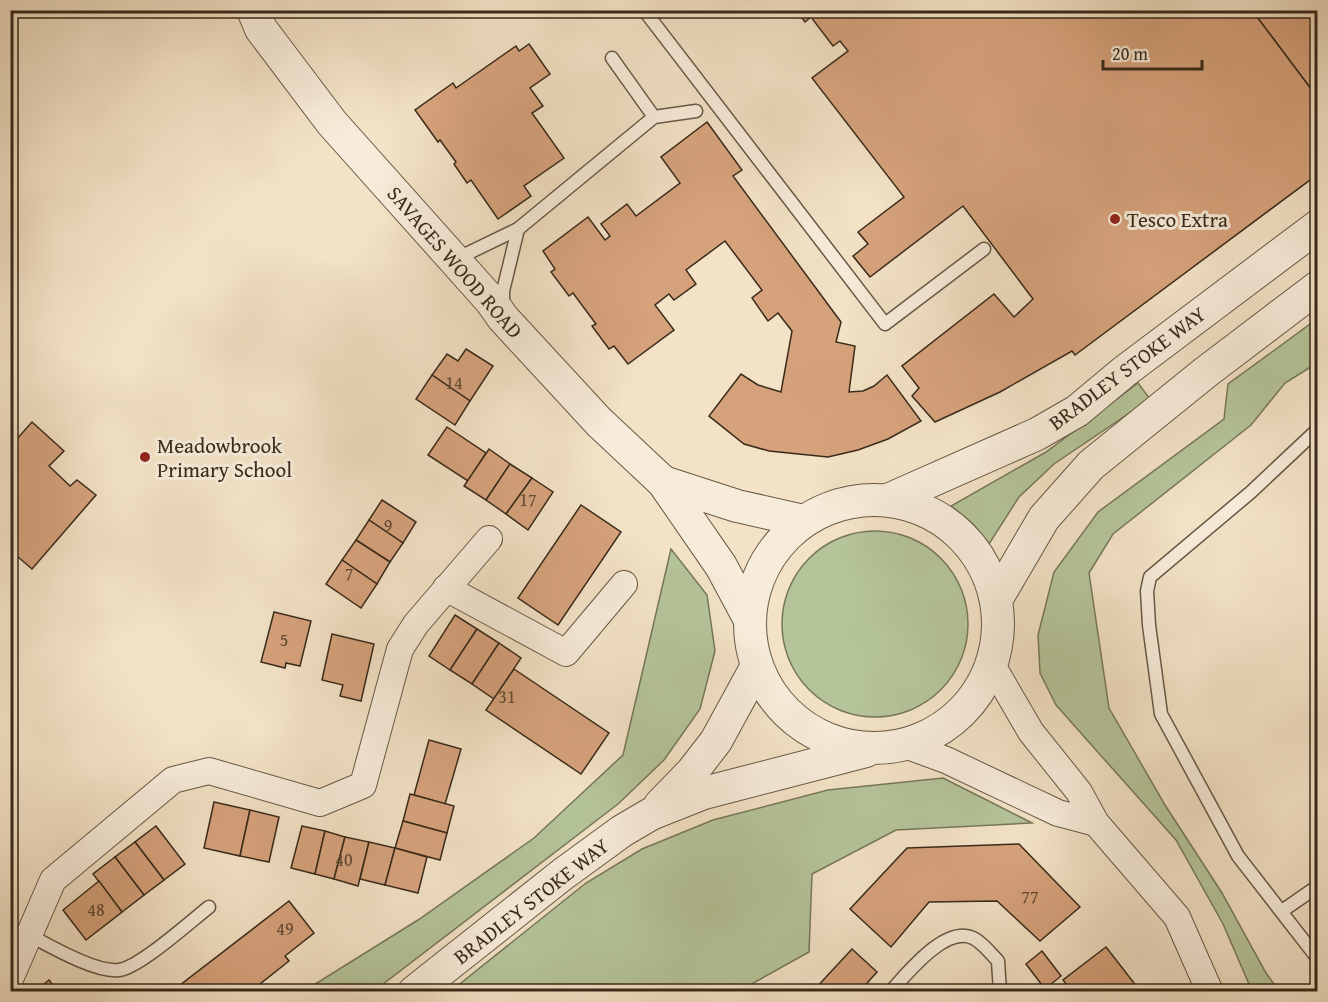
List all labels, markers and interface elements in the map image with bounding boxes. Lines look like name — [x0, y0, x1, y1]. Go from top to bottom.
scale bar — [1103, 33, 1202, 71]
text: 20 m — [1112, 40, 1148, 67]
street label: SAVAGES WOOD ROAD — [380, 179, 530, 345]
place label: Tesco Extra — [1127, 204, 1228, 235]
marker: Tesco Extra — [1108, 212, 1122, 226]
street label: BRADLEY STOKE WAY — [1042, 298, 1212, 437]
house number: 14 — [445, 369, 463, 396]
place label: Meadowbrook Primary School — [157, 430, 292, 485]
marker: Meadowbrook Primary School — [138, 450, 152, 464]
house number: 17 — [519, 486, 537, 513]
house number: 9 — [384, 512, 392, 539]
house number: 7 — [345, 560, 353, 587]
house number: 5 — [280, 626, 288, 653]
house number: 31 — [498, 683, 516, 710]
street label: BRADLEY STOKE WAY — [447, 830, 616, 972]
house number: 40 — [335, 846, 353, 873]
house number: 77 — [1021, 883, 1039, 910]
house number: 48 — [87, 896, 105, 923]
house number: 49 — [276, 915, 294, 942]

